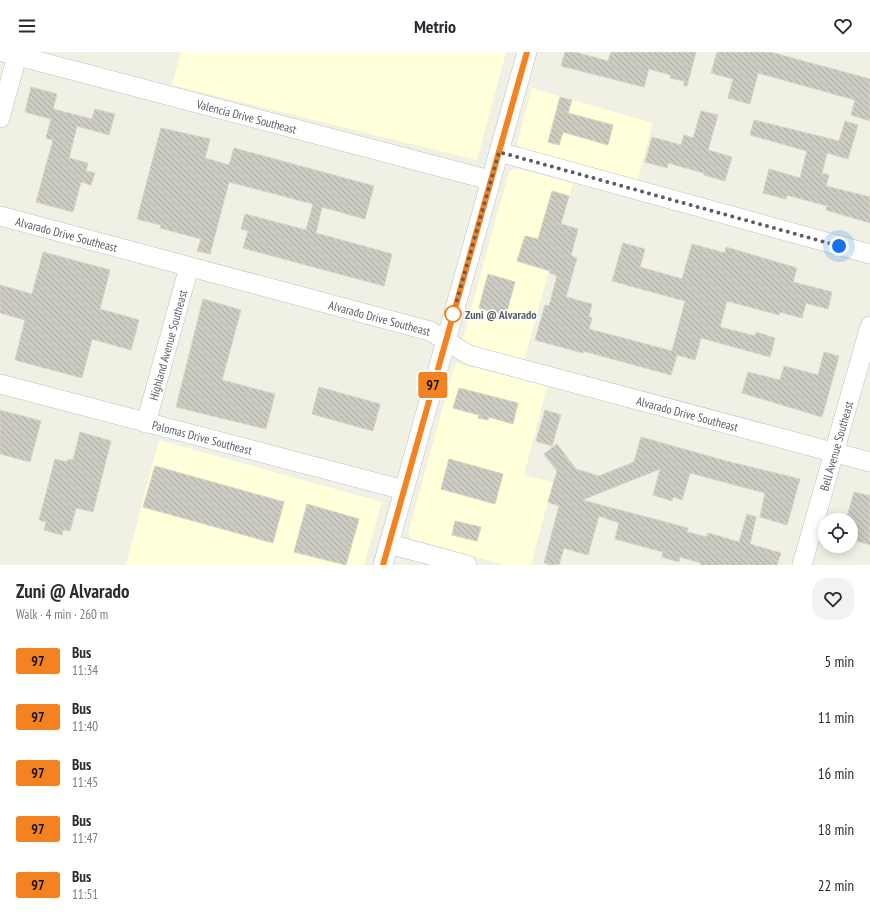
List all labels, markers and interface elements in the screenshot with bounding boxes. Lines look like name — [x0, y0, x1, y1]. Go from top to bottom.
icon: menu — [16, 15, 38, 37]
text: Metrio — [414, 15, 456, 38]
icon: heart — [832, 15, 854, 37]
street label: Valencia Drive Southeast — [194, 95, 299, 137]
street label: Alvarado Drive Southeast — [14, 213, 120, 255]
your location — [829, 236, 849, 256]
street label: Highland Avenue Southeast — [145, 287, 190, 402]
street label: Alvarado Drive Southeast — [327, 297, 433, 338]
marker: Zuni @ Alvarado — [444, 305, 462, 323]
place label: Zuni @ Alvarado — [465, 307, 537, 322]
line badge: 97 — [415, 372, 451, 398]
text: 97 — [426, 376, 440, 394]
street label: Alvarado Drive Southeast — [635, 393, 741, 434]
street label: Bell Avenue Southeast — [816, 398, 856, 492]
street label: Palomas Drive Southeast — [151, 417, 254, 458]
map controls — [818, 513, 858, 553]
button: locate — [818, 513, 858, 553]
button: heart — [812, 578, 854, 620]
text: Zuni @ Alvarado — [16, 579, 129, 603]
text: Walk · 4 min · 260 m — [16, 606, 108, 623]
text: Bus — [72, 643, 91, 662]
text: 97 — [31, 652, 45, 670]
text: 5 min — [824, 652, 854, 671]
text: 11:34 — [72, 662, 98, 679]
text: Bus — [72, 699, 91, 718]
text: 97 — [31, 708, 45, 726]
text: 11 min — [818, 708, 854, 727]
text: 11:40 — [72, 718, 98, 735]
text: Bus — [72, 755, 91, 774]
text: 97 — [31, 764, 45, 782]
text: 16 min — [818, 764, 854, 783]
text: 11:45 — [72, 774, 98, 791]
text: Bus — [72, 811, 91, 830]
text: 97 — [31, 820, 45, 838]
text: 18 min — [818, 820, 854, 839]
text: 11:47 — [72, 830, 98, 847]
text: Bus — [72, 867, 91, 886]
text: 97 — [31, 876, 45, 894]
text: 22 min — [818, 876, 854, 895]
text: 11:51 — [72, 886, 98, 903]

